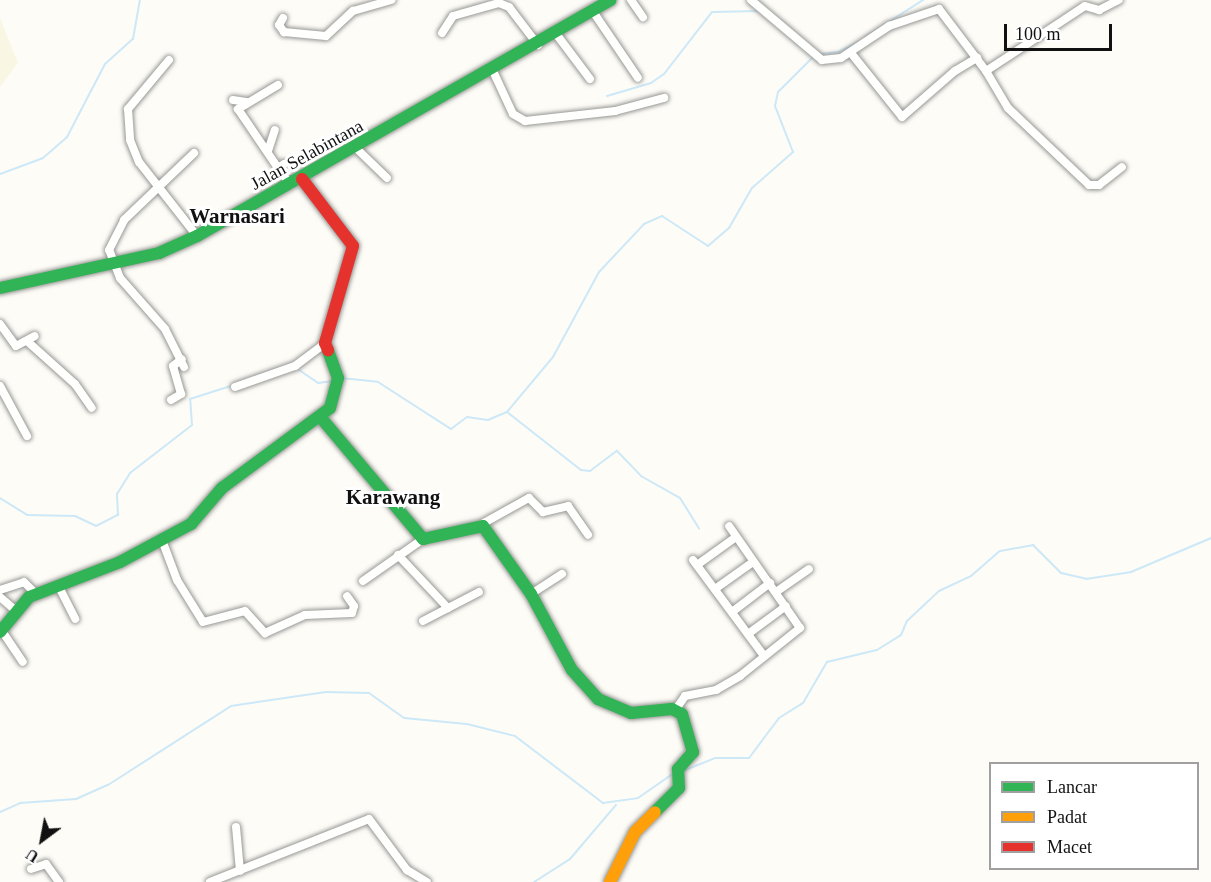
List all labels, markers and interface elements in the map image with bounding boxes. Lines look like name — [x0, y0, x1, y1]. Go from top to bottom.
scale bar — [1007, 12, 1115, 50]
text: 100 m — [1015, 24, 1061, 44]
street label: Jalan Selabintana — [247, 115, 367, 195]
district label: Warnasari — [189, 203, 285, 229]
district label: Karawang — [346, 484, 440, 510]
legend — [989, 762, 1199, 870]
text: Lancar — [1047, 777, 1097, 797]
text: Padat — [1047, 807, 1087, 827]
north arrow — [12, 810, 72, 870]
text: Macet — [1047, 837, 1092, 857]
text: U — [23, 845, 42, 866]

